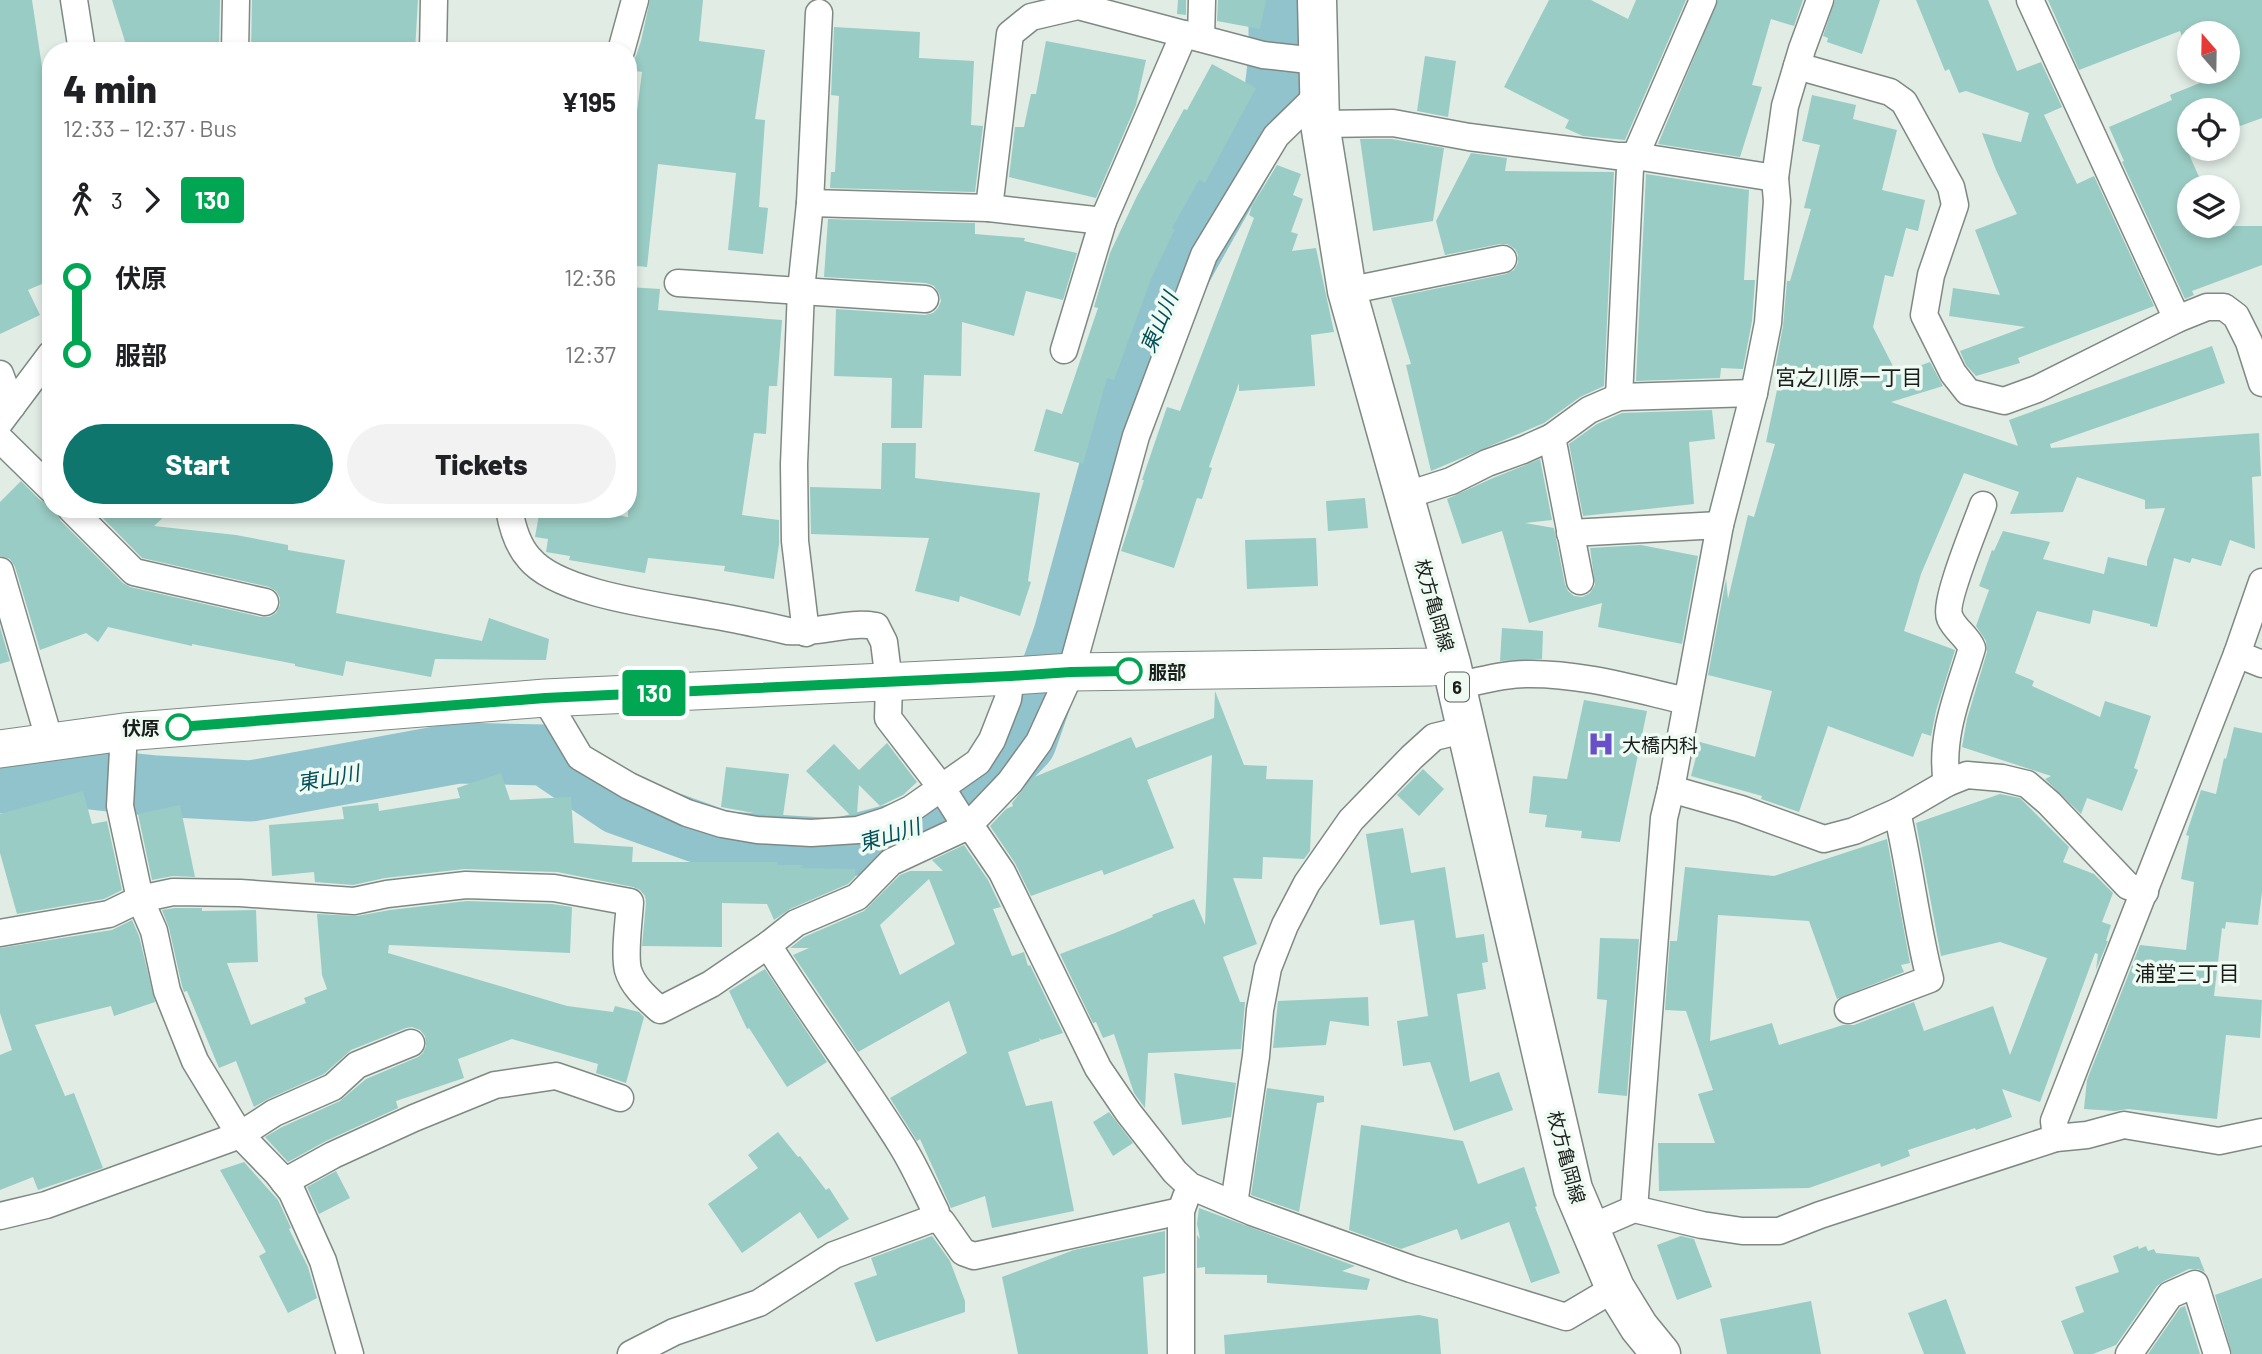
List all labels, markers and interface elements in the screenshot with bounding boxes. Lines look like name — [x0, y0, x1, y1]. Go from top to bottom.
north arrow — [2177, 21, 2240, 84]
map controls — [2177, 21, 2240, 238]
text: 4 min — [63, 65, 157, 111]
text: ¥195 — [561, 86, 616, 117]
button: locate — [2177, 98, 2240, 161]
text: 12:33 – 12:37 · Bus — [63, 114, 237, 142]
button: layers — [2177, 175, 2240, 238]
icon: walk — [63, 181, 101, 219]
icon: forward — [133, 181, 171, 219]
text: 130 — [195, 185, 230, 214]
text: 3 — [111, 186, 123, 214]
text: 伏原 — [115, 262, 167, 293]
text: 12:36 — [564, 263, 616, 291]
water label: 東山川 — [1134, 286, 1183, 356]
text: 服部 — [115, 339, 167, 370]
text: 12:37 — [565, 340, 616, 368]
district label: 宮之川原一丁目 — [1776, 364, 1923, 389]
button: Start — [63, 424, 333, 504]
button: Tickets — [347, 424, 616, 504]
street label: 枚方亀岡線 — [1411, 556, 1459, 654]
marker: 服部 — [1116, 658, 1142, 684]
place label: 服部 — [1148, 660, 1186, 683]
line badge: 130 — [614, 670, 694, 716]
road number: 6 — [1445, 672, 1469, 702]
text: 130 — [636, 678, 672, 707]
marker: 伏原 — [166, 714, 192, 740]
place label: 伏原 — [122, 716, 160, 739]
hospital icon: 大橋内科 — [1586, 729, 1616, 759]
place label: 大橋内科 — [1622, 733, 1698, 756]
water label: 東山川 — [295, 759, 363, 795]
water label: 東山川 — [855, 812, 925, 855]
district label: 浦堂三丁目 — [2135, 960, 2240, 985]
street label: 枚方亀岡線 — [1544, 1108, 1590, 1206]

